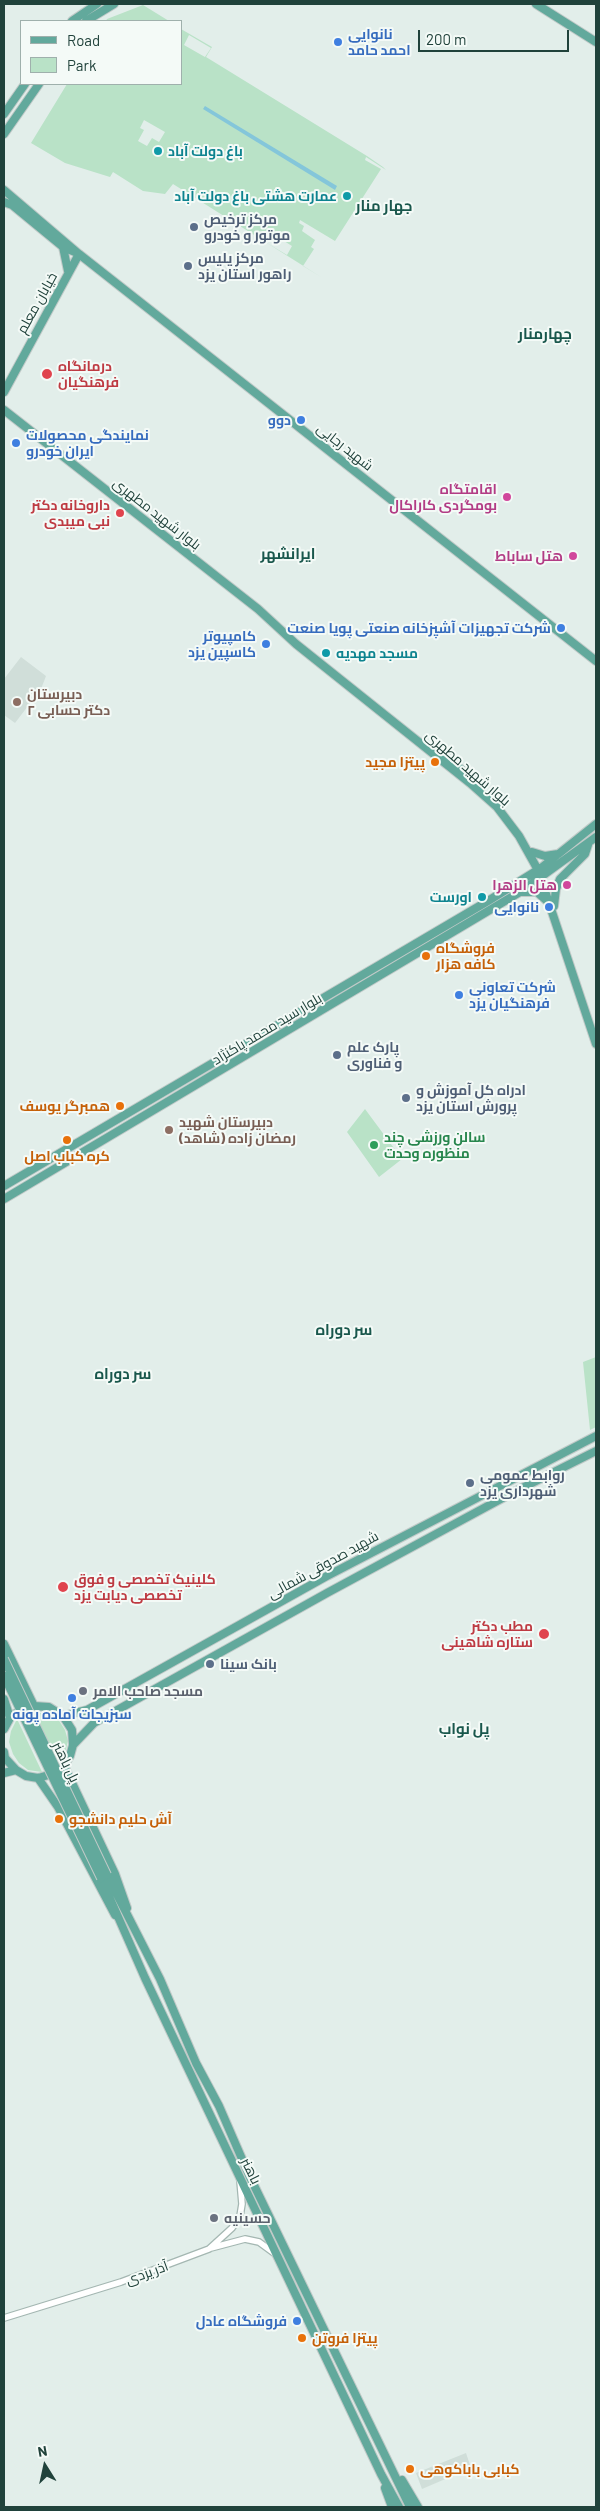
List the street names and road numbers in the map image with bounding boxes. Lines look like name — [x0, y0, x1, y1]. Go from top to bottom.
street label: خیابان معلم — [13, 269, 61, 337]
street label: شهید رجایی — [313, 420, 377, 474]
street label: بلوار شهید مطهری — [110, 474, 204, 554]
street label: بلوار شهید مطهری — [422, 727, 514, 809]
street label: بلوار سید محمد پاکنژاد — [209, 990, 325, 1068]
street label: شهید صدوقی شمالی — [265, 1528, 381, 1602]
street label: پل باهنر — [49, 1739, 83, 1785]
street label: باهنر — [237, 2155, 265, 2187]
street label: آذر یزدی — [123, 2258, 171, 2288]

